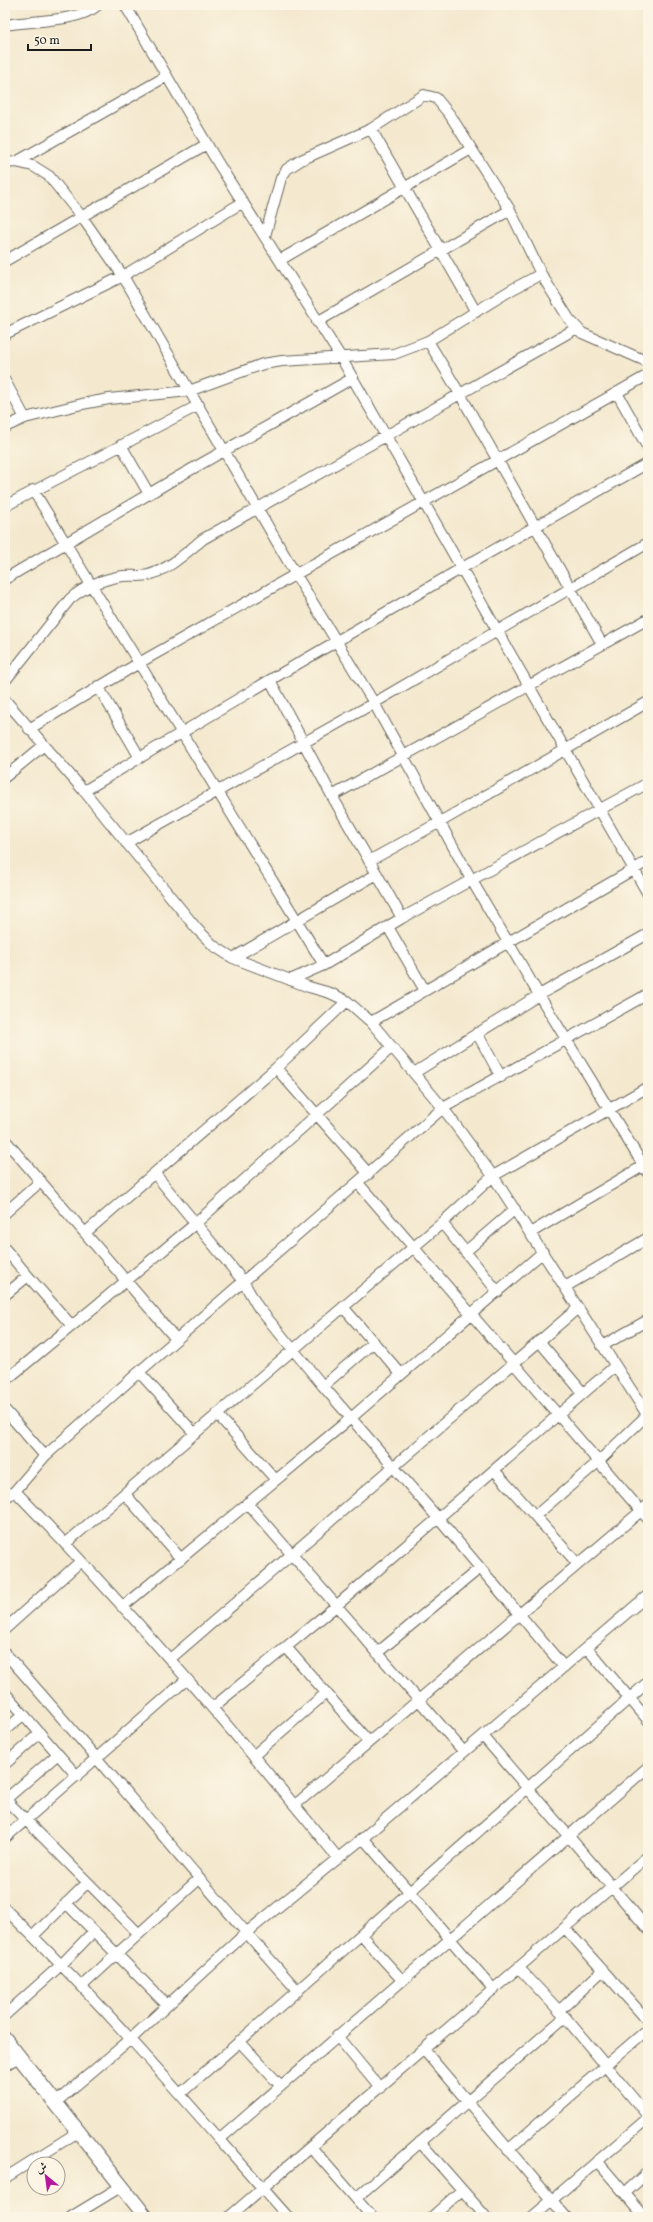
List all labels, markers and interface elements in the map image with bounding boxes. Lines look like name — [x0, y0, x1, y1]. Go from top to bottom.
scale bar — [28, 26, 91, 52]
text: 50 m — [34, 33, 60, 49]
north arrow — [26, 2156, 66, 2196]
text: ش — [33, 2159, 50, 2178]

